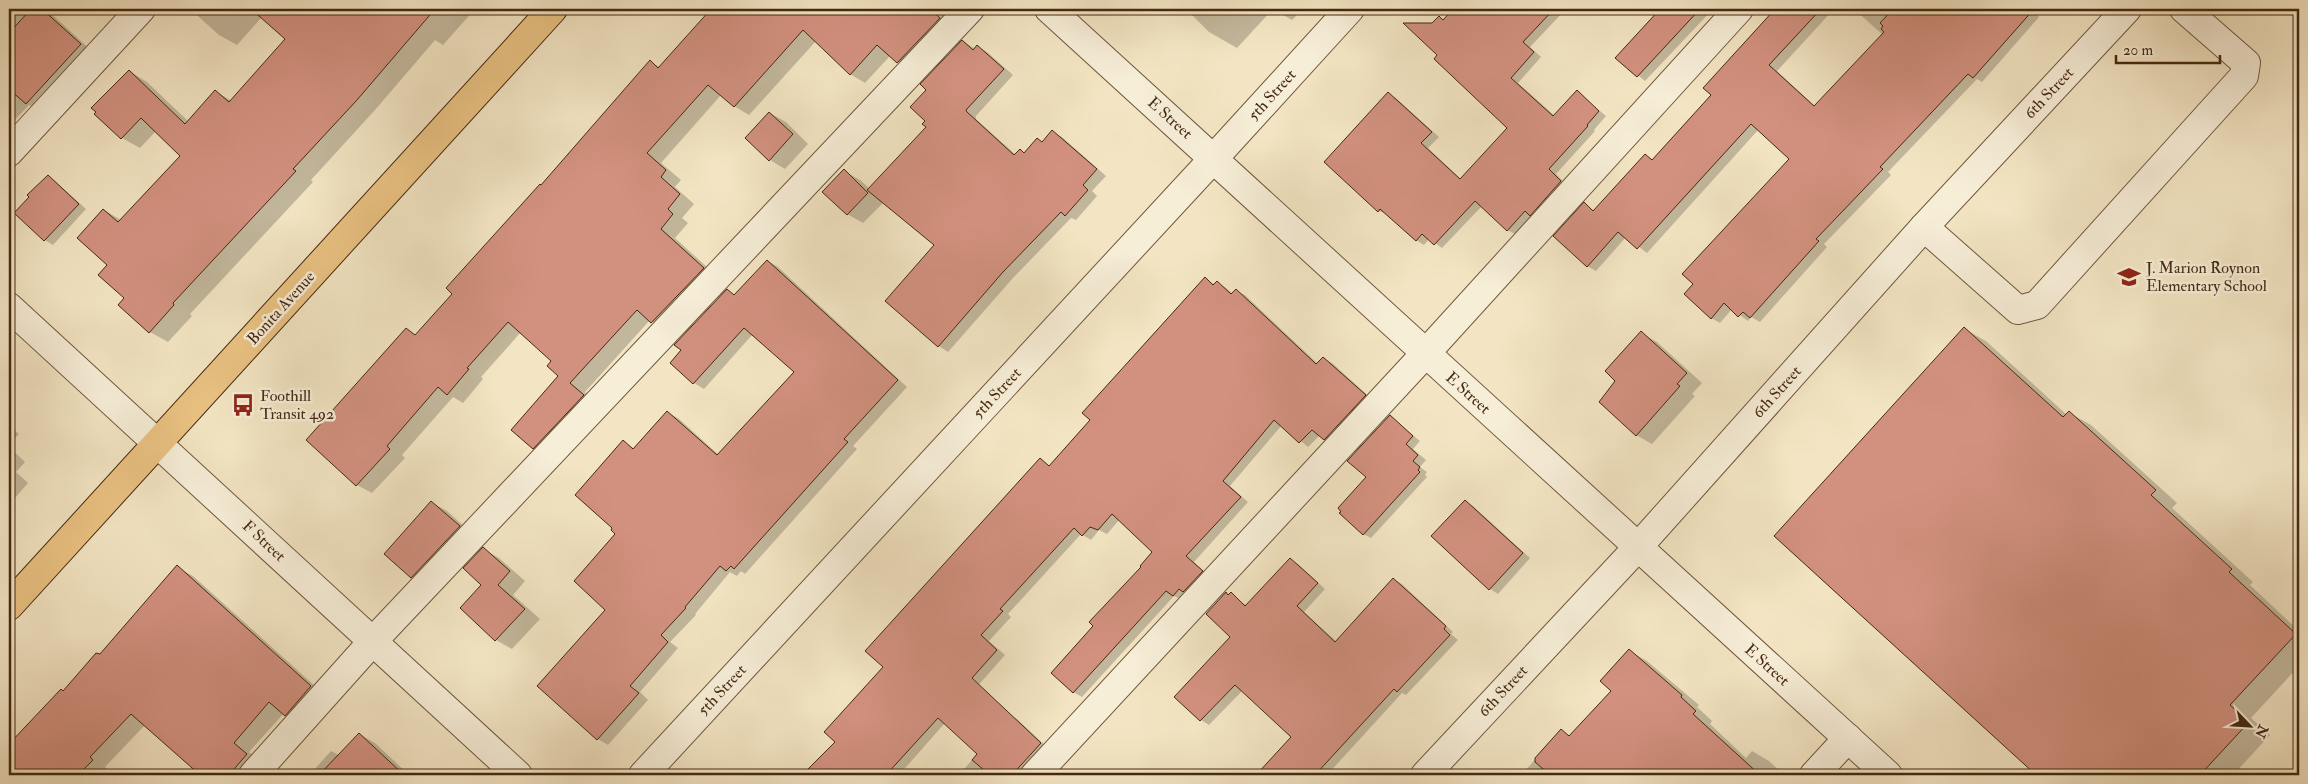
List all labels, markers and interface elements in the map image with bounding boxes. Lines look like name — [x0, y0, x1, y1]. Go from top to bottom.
scale bar — [2116, 32, 2219, 64]
text: 20 m — [2123, 41, 2153, 60]
street label: 6th Street — [2020, 63, 2078, 123]
street label: 5th Street — [1244, 65, 1300, 125]
street label: E Street — [1143, 93, 1197, 143]
place label: J. Marion Roynon Elementary School — [2145, 258, 2267, 296]
school or university icon: J. Marion Roynon Elementary School — [2116, 264, 2142, 290]
street label: Bonita Avenue — [243, 267, 319, 349]
street label: 6th Street — [1748, 362, 1806, 422]
street label: 5th Street — [968, 363, 1026, 423]
street label: E Street — [1441, 368, 1495, 418]
place label: Foothill Transit 492 — [260, 386, 334, 424]
bus stop icon: Foothill Transit 492 — [230, 392, 256, 418]
street label: F Street — [238, 516, 290, 566]
street label: E Street — [1740, 640, 1794, 690]
street label: 5th Street — [693, 660, 751, 720]
street label: 6th Street — [1474, 661, 1532, 721]
north arrow — [2226, 702, 2276, 752]
text: N — [2251, 721, 2272, 741]

